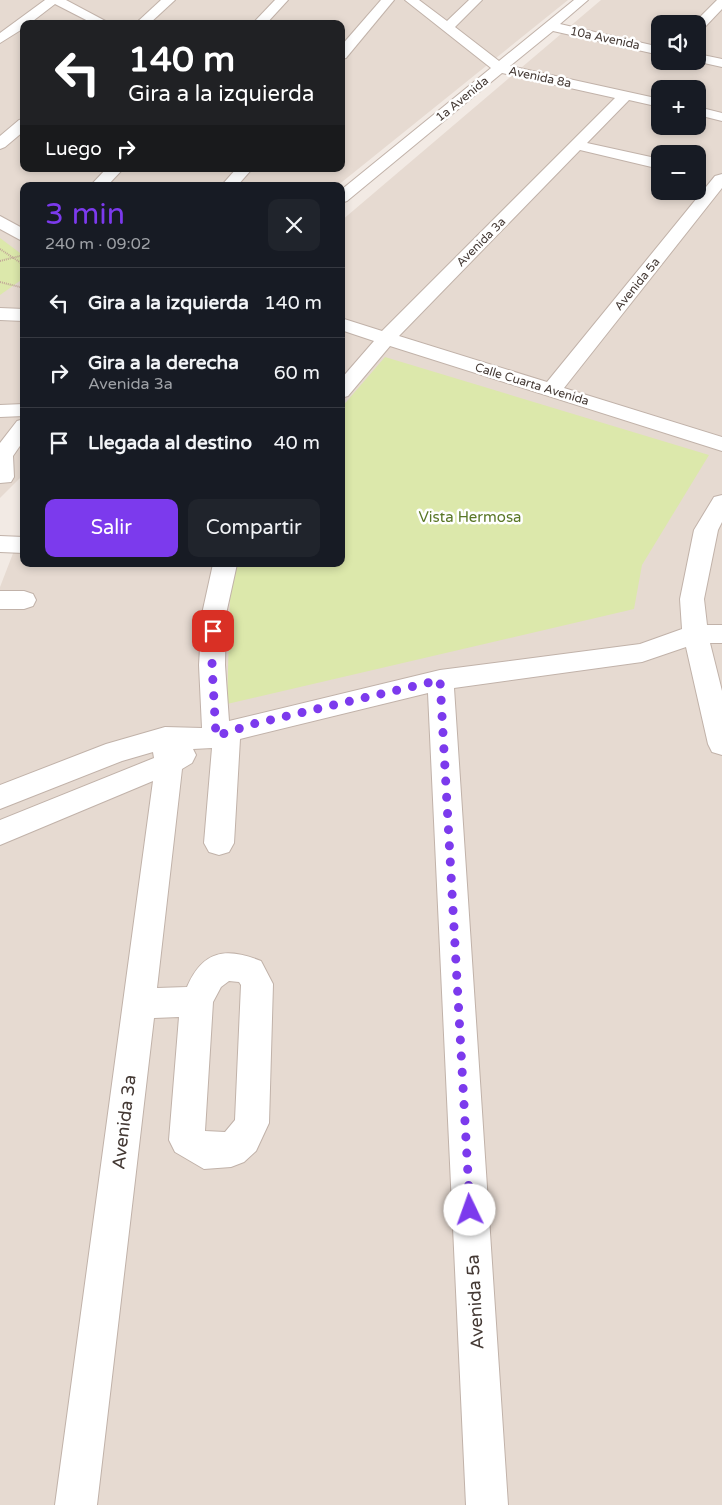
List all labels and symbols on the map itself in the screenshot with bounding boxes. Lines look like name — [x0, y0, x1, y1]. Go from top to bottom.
street label: 10a Avenida — [569, 24, 641, 52]
street label: Avenida 8a — [507, 64, 573, 90]
street label: 1a Avenida — [433, 74, 491, 124]
street label: Avenida 3a — [454, 215, 508, 269]
street label: Avenida 5a — [612, 255, 662, 313]
street label: Calle Cuarta Avenida — [473, 360, 591, 408]
park label: Vista Hermosa — [418, 508, 522, 526]
pin — [192, 610, 234, 652]
street label: Avenida 3a — [107, 1073, 141, 1171]
position arrow — [443, 1183, 495, 1235]
street label: Avenida 5a — [462, 1254, 488, 1350]

